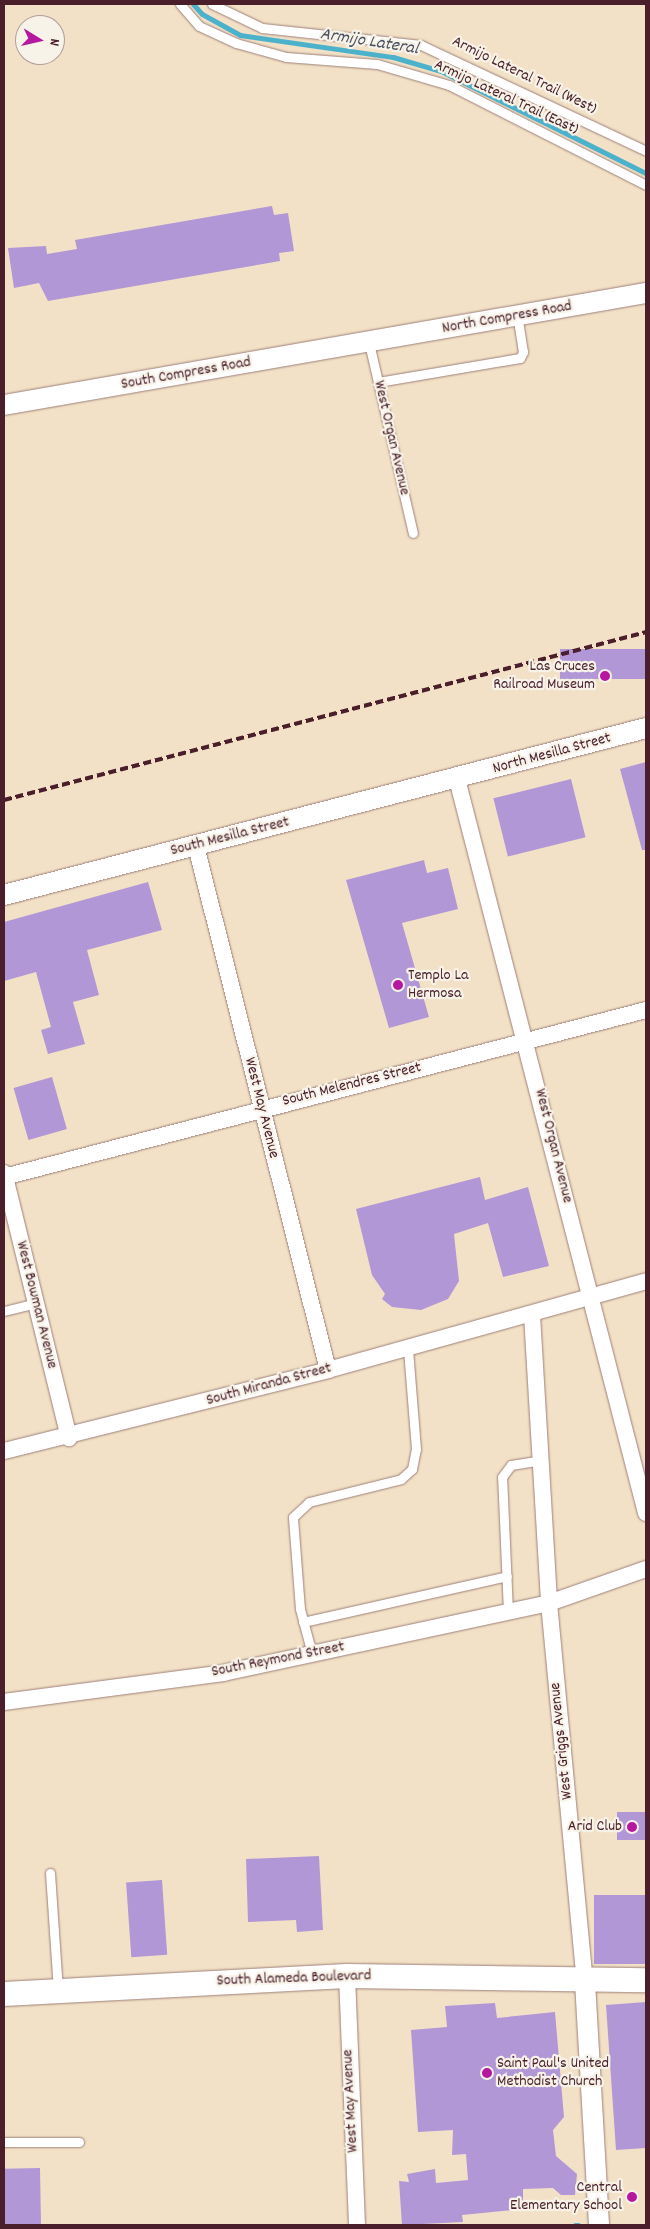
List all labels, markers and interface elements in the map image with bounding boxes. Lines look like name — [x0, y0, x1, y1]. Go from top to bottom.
north arrow — [15, 15, 65, 65]
water label: Armijo Lateral — [319, 25, 419, 61]
street label: Armijo Lateral Trail (West) — [449, 33, 599, 119]
text: N — [43, 37, 64, 47]
street label: Armijo Lateral Trail (East) — [431, 56, 581, 140]
street label: North Compress Road — [441, 297, 573, 339]
street label: South Compress Road — [120, 353, 252, 395]
street label: West Organ Avenue — [368, 379, 414, 497]
place label: Las Cruces Railroad Museum — [493, 657, 595, 695]
marker: Las Cruces Railroad Museum — [599, 670, 611, 682]
street label: North Mesilla Street — [491, 729, 613, 779]
street label: South Mesilla Street — [169, 813, 291, 861]
place label: Templo La Hermosa — [408, 966, 468, 1004]
marker: Templo La Hermosa — [392, 979, 404, 991]
street label: West May Avenue — [239, 1056, 283, 1160]
street label: South Melendres Street — [281, 1058, 423, 1112]
street label: West Organ Avenue — [530, 1087, 576, 1205]
street label: West Bowman Avenue — [11, 1239, 61, 1371]
street label: South Miranda Street — [204, 1359, 334, 1411]
street label: South Reymond Street — [210, 1638, 346, 1682]
street label: West Griggs Avenue — [546, 1681, 578, 1801]
place label: Arid Club — [568, 1817, 622, 1837]
marker: Arid Club — [626, 1821, 638, 1833]
street label: South Alameda Boulevard — [216, 1967, 372, 1991]
street label: West May Avenue — [339, 2049, 363, 2153]
place label: Saint Paul's United Methodist Church — [497, 2054, 609, 2092]
marker: Saint Paul's United Methodist Church — [481, 2067, 493, 2079]
place label: Central Elementary School — [510, 2178, 622, 2216]
marker: Central Elementary School — [626, 2191, 638, 2203]

